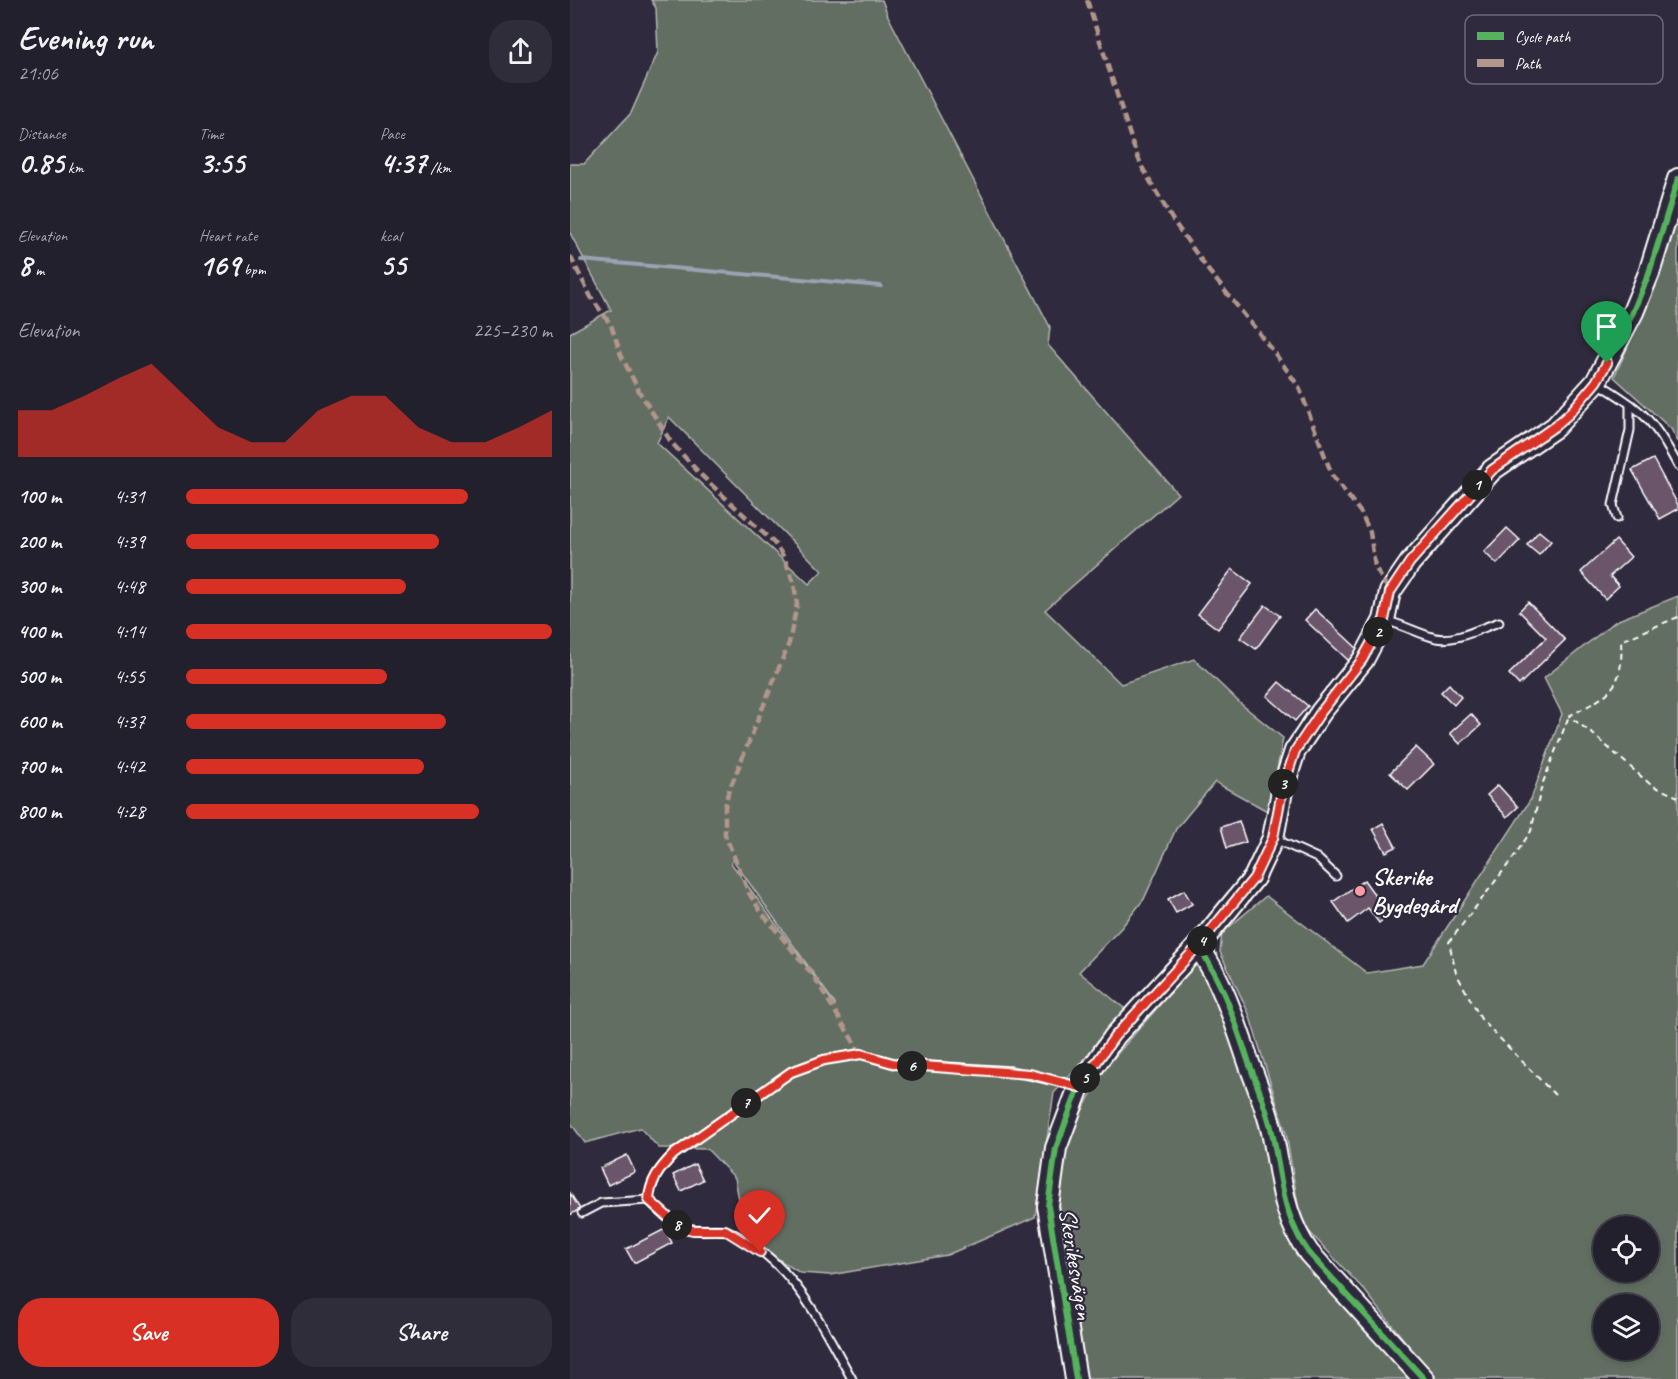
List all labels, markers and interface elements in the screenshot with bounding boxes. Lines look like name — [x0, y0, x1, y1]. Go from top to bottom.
legend — [1465, 15, 1663, 84]
text: Evening run — [18, 17, 153, 59]
button: share — [489, 20, 552, 83]
text: Cycle path — [1515, 27, 1571, 47]
text: Path — [1515, 54, 1542, 74]
text: 21:06 — [18, 61, 58, 86]
text: Distance — [18, 124, 66, 144]
text: Time — [199, 124, 223, 144]
text: Pace — [380, 124, 405, 144]
text: 0.85 — [18, 144, 64, 182]
text: 3:55 — [199, 144, 244, 182]
text: 4:37 — [380, 144, 426, 182]
text: km — [64, 158, 83, 178]
text: /km — [426, 158, 451, 178]
text: Elevation — [18, 226, 67, 246]
text: Heart rate — [199, 226, 257, 246]
text: kcal — [380, 226, 401, 246]
text: 8 — [18, 246, 32, 284]
text: 169 — [199, 246, 240, 284]
text: 55 — [380, 246, 406, 284]
text: m — [32, 260, 44, 280]
text: bpm — [240, 260, 266, 280]
pin — [1581, 301, 1632, 363]
icon: arrive — [1590, 310, 1623, 343]
text: Elevation — [18, 318, 80, 343]
text: 225–230 m — [473, 318, 552, 343]
pin: 1 — [1462, 470, 1492, 500]
text: 1 — [1473, 475, 1481, 495]
text: 100 m — [18, 484, 61, 509]
text: 4:31 — [114, 484, 145, 509]
text: 200 m — [18, 529, 61, 554]
text: 4:39 — [114, 529, 145, 554]
text: 300 m — [18, 574, 61, 599]
text: 4:48 — [114, 574, 145, 599]
pin: 2 — [1363, 617, 1393, 647]
text: 400 m — [18, 619, 61, 644]
text: 4:14 — [114, 619, 145, 644]
text: 2 — [1374, 622, 1382, 642]
text: 500 m — [18, 664, 61, 689]
text: 4:55 — [114, 664, 145, 689]
text: 600 m — [18, 709, 62, 734]
text: 4:37 — [114, 709, 145, 734]
text: 700 m — [18, 754, 61, 779]
text: 4:42 — [114, 754, 145, 779]
pin: 3 — [1268, 769, 1298, 799]
text: 3 — [1279, 774, 1287, 794]
text: 800 m — [18, 799, 61, 824]
text: 4:28 — [114, 799, 145, 824]
place label: Skerike Bygdegård — [1372, 862, 1461, 920]
marker: Skerike Bygdegård — [1353, 884, 1367, 898]
pin: 4 — [1187, 926, 1217, 956]
text: 4 — [1198, 931, 1206, 951]
pin: 6 — [897, 1051, 927, 1081]
text: 6 — [908, 1056, 916, 1076]
pin: 5 — [1070, 1063, 1100, 1093]
text: 5 — [1082, 1068, 1088, 1088]
pin: 7 — [731, 1088, 761, 1118]
text: 7 — [742, 1093, 750, 1113]
pin — [734, 1190, 785, 1252]
icon: check — [743, 1199, 776, 1232]
street label: Skerikesvägen — [1052, 1206, 1100, 1322]
pin: 8 — [662, 1210, 692, 1240]
text: 8 — [673, 1215, 681, 1235]
map controls — [1593, 1216, 1659, 1360]
button: locate — [1593, 1216, 1659, 1282]
button: layers — [1593, 1294, 1659, 1360]
button: Save — [18, 1298, 279, 1367]
button: Share — [291, 1298, 552, 1367]

